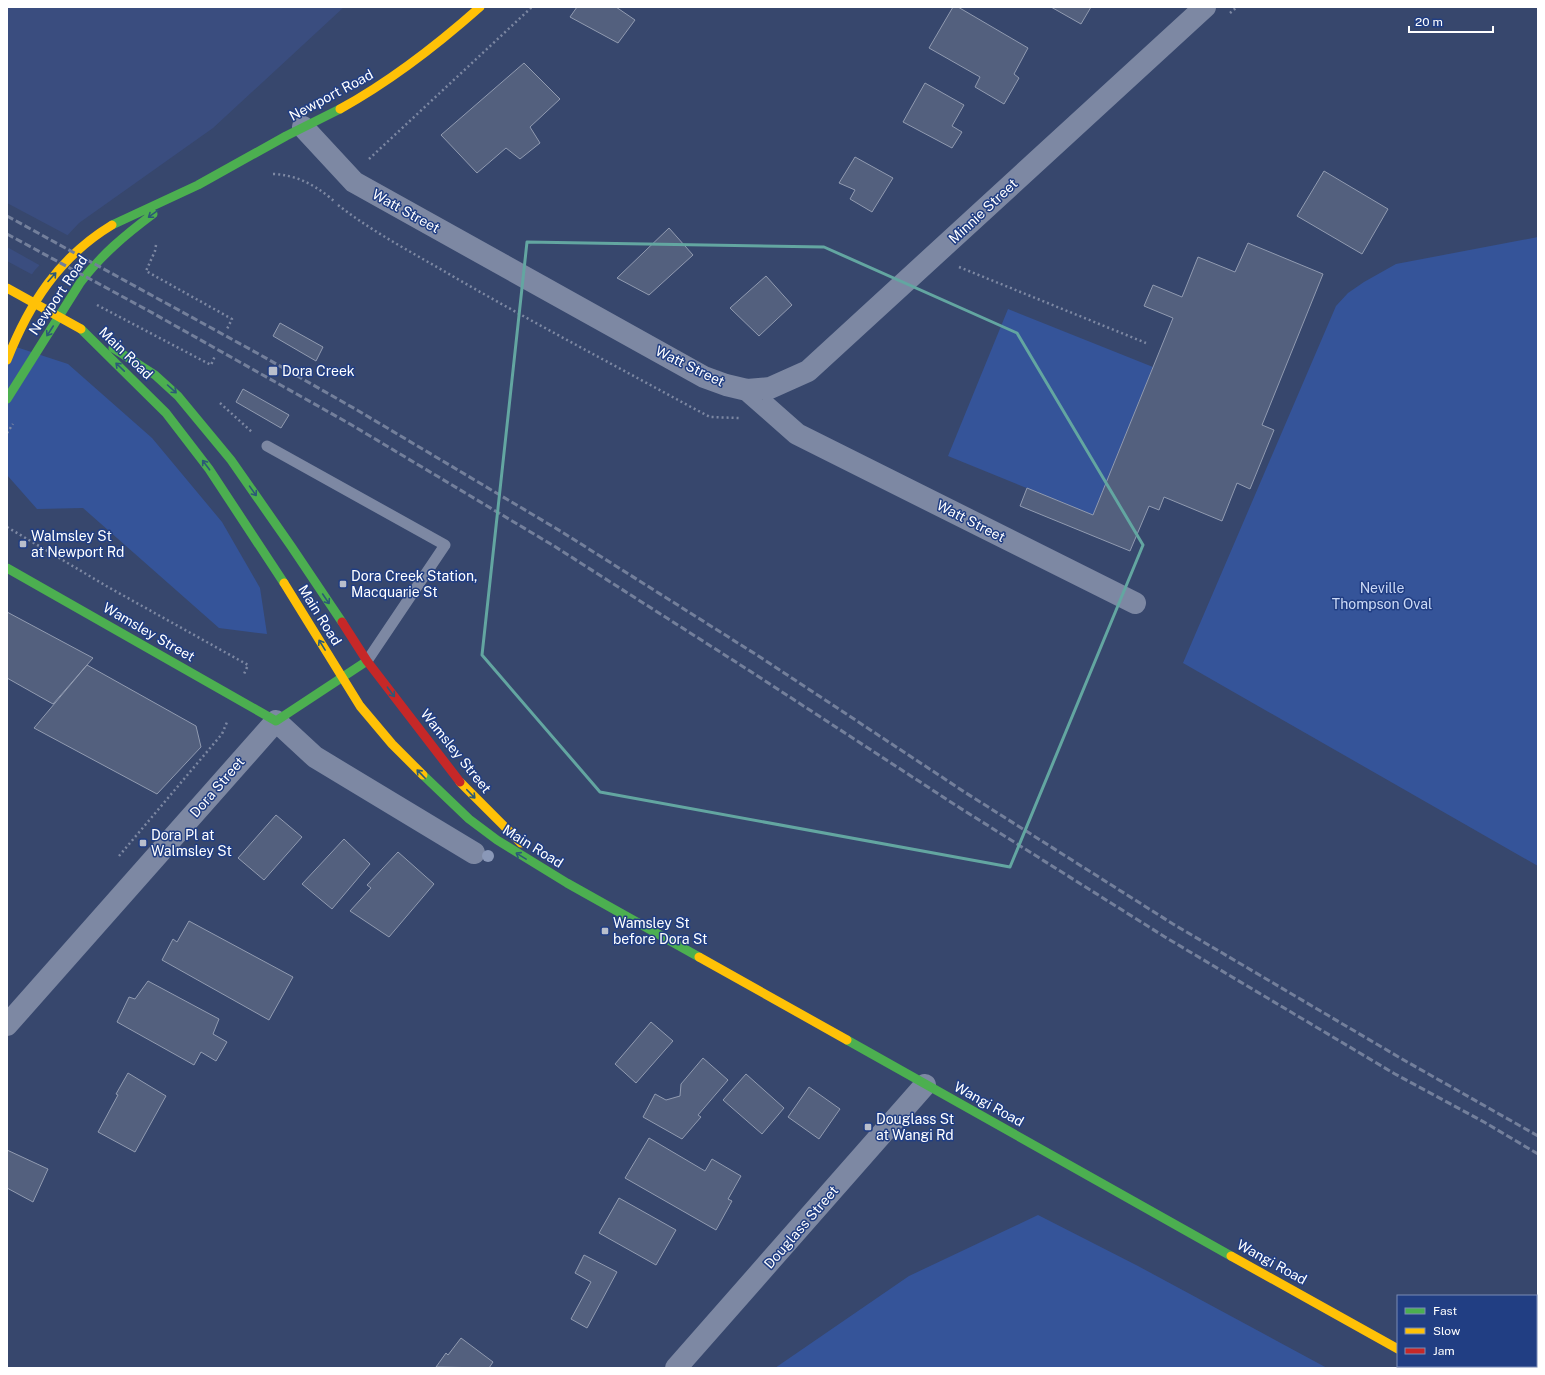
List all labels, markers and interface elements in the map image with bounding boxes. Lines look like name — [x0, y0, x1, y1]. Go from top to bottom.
scale bar — [1409, 8, 1493, 34]
text: 20 m — [1415, 15, 1443, 29]
street label: Newport Road — [286, 66, 376, 124]
street label: Minnie Street — [945, 175, 1021, 247]
street label: Watt Street — [369, 186, 443, 236]
one-way arrow — [148, 210, 159, 218]
street label: Newport Road — [25, 252, 91, 338]
one-way arrow — [48, 272, 57, 282]
street label: Main Road — [96, 324, 156, 382]
one-way arrow — [46, 325, 54, 336]
street label: Watt Street — [653, 342, 727, 390]
one-way arrow — [115, 363, 125, 372]
place label: Dora Creek — [282, 363, 355, 379]
marker: Dora Creek — [267, 365, 279, 377]
one-way arrow — [166, 385, 177, 394]
one-way arrow — [201, 460, 210, 471]
one-way arrow — [249, 485, 257, 496]
street label: Watt Street — [934, 497, 1008, 545]
place label: Walmsley St at Newport Rd — [31, 528, 124, 560]
marker: Walmsley St at Newport Rd — [18, 539, 28, 549]
place label: Dora Creek Station, Macquarie St — [351, 568, 477, 600]
marker: Dora Creek Station, Macquarie St — [338, 579, 348, 589]
park label: Neville Thompson Oval — [1332, 580, 1432, 612]
street label: Main Road — [295, 582, 345, 648]
one-way arrow — [321, 593, 330, 604]
street label: Wamsley Street — [100, 599, 198, 665]
one-way arrow — [317, 639, 325, 651]
one-way arrow — [387, 687, 395, 698]
street label: Wamsley Street — [417, 706, 495, 796]
street label: Dora Street — [186, 753, 248, 821]
one-way arrow — [416, 769, 426, 779]
one-way arrow — [467, 789, 476, 799]
street label: Main Road — [500, 821, 566, 871]
place label: Dora Pl at Walmsley St — [151, 827, 232, 859]
marker: Dora Pl at Walmsley St — [138, 838, 148, 848]
one-way arrow — [516, 852, 527, 860]
place label: Wamsley St before Dora St — [613, 915, 708, 947]
marker: Wamsley St before Dora St — [600, 926, 610, 936]
street label: Wangi Road — [951, 1078, 1027, 1130]
place label: Douglass St at Wangi Rd — [876, 1111, 954, 1143]
marker: Douglass St at Wangi Rd — [863, 1122, 873, 1132]
street label: Douglass Street — [761, 1182, 841, 1272]
street label: Wangi Road — [1234, 1236, 1310, 1288]
legend — [1397, 1295, 1537, 1367]
text: Fast — [1433, 1304, 1458, 1318]
text: Slow — [1433, 1324, 1461, 1338]
text: Jam — [1433, 1344, 1455, 1358]

